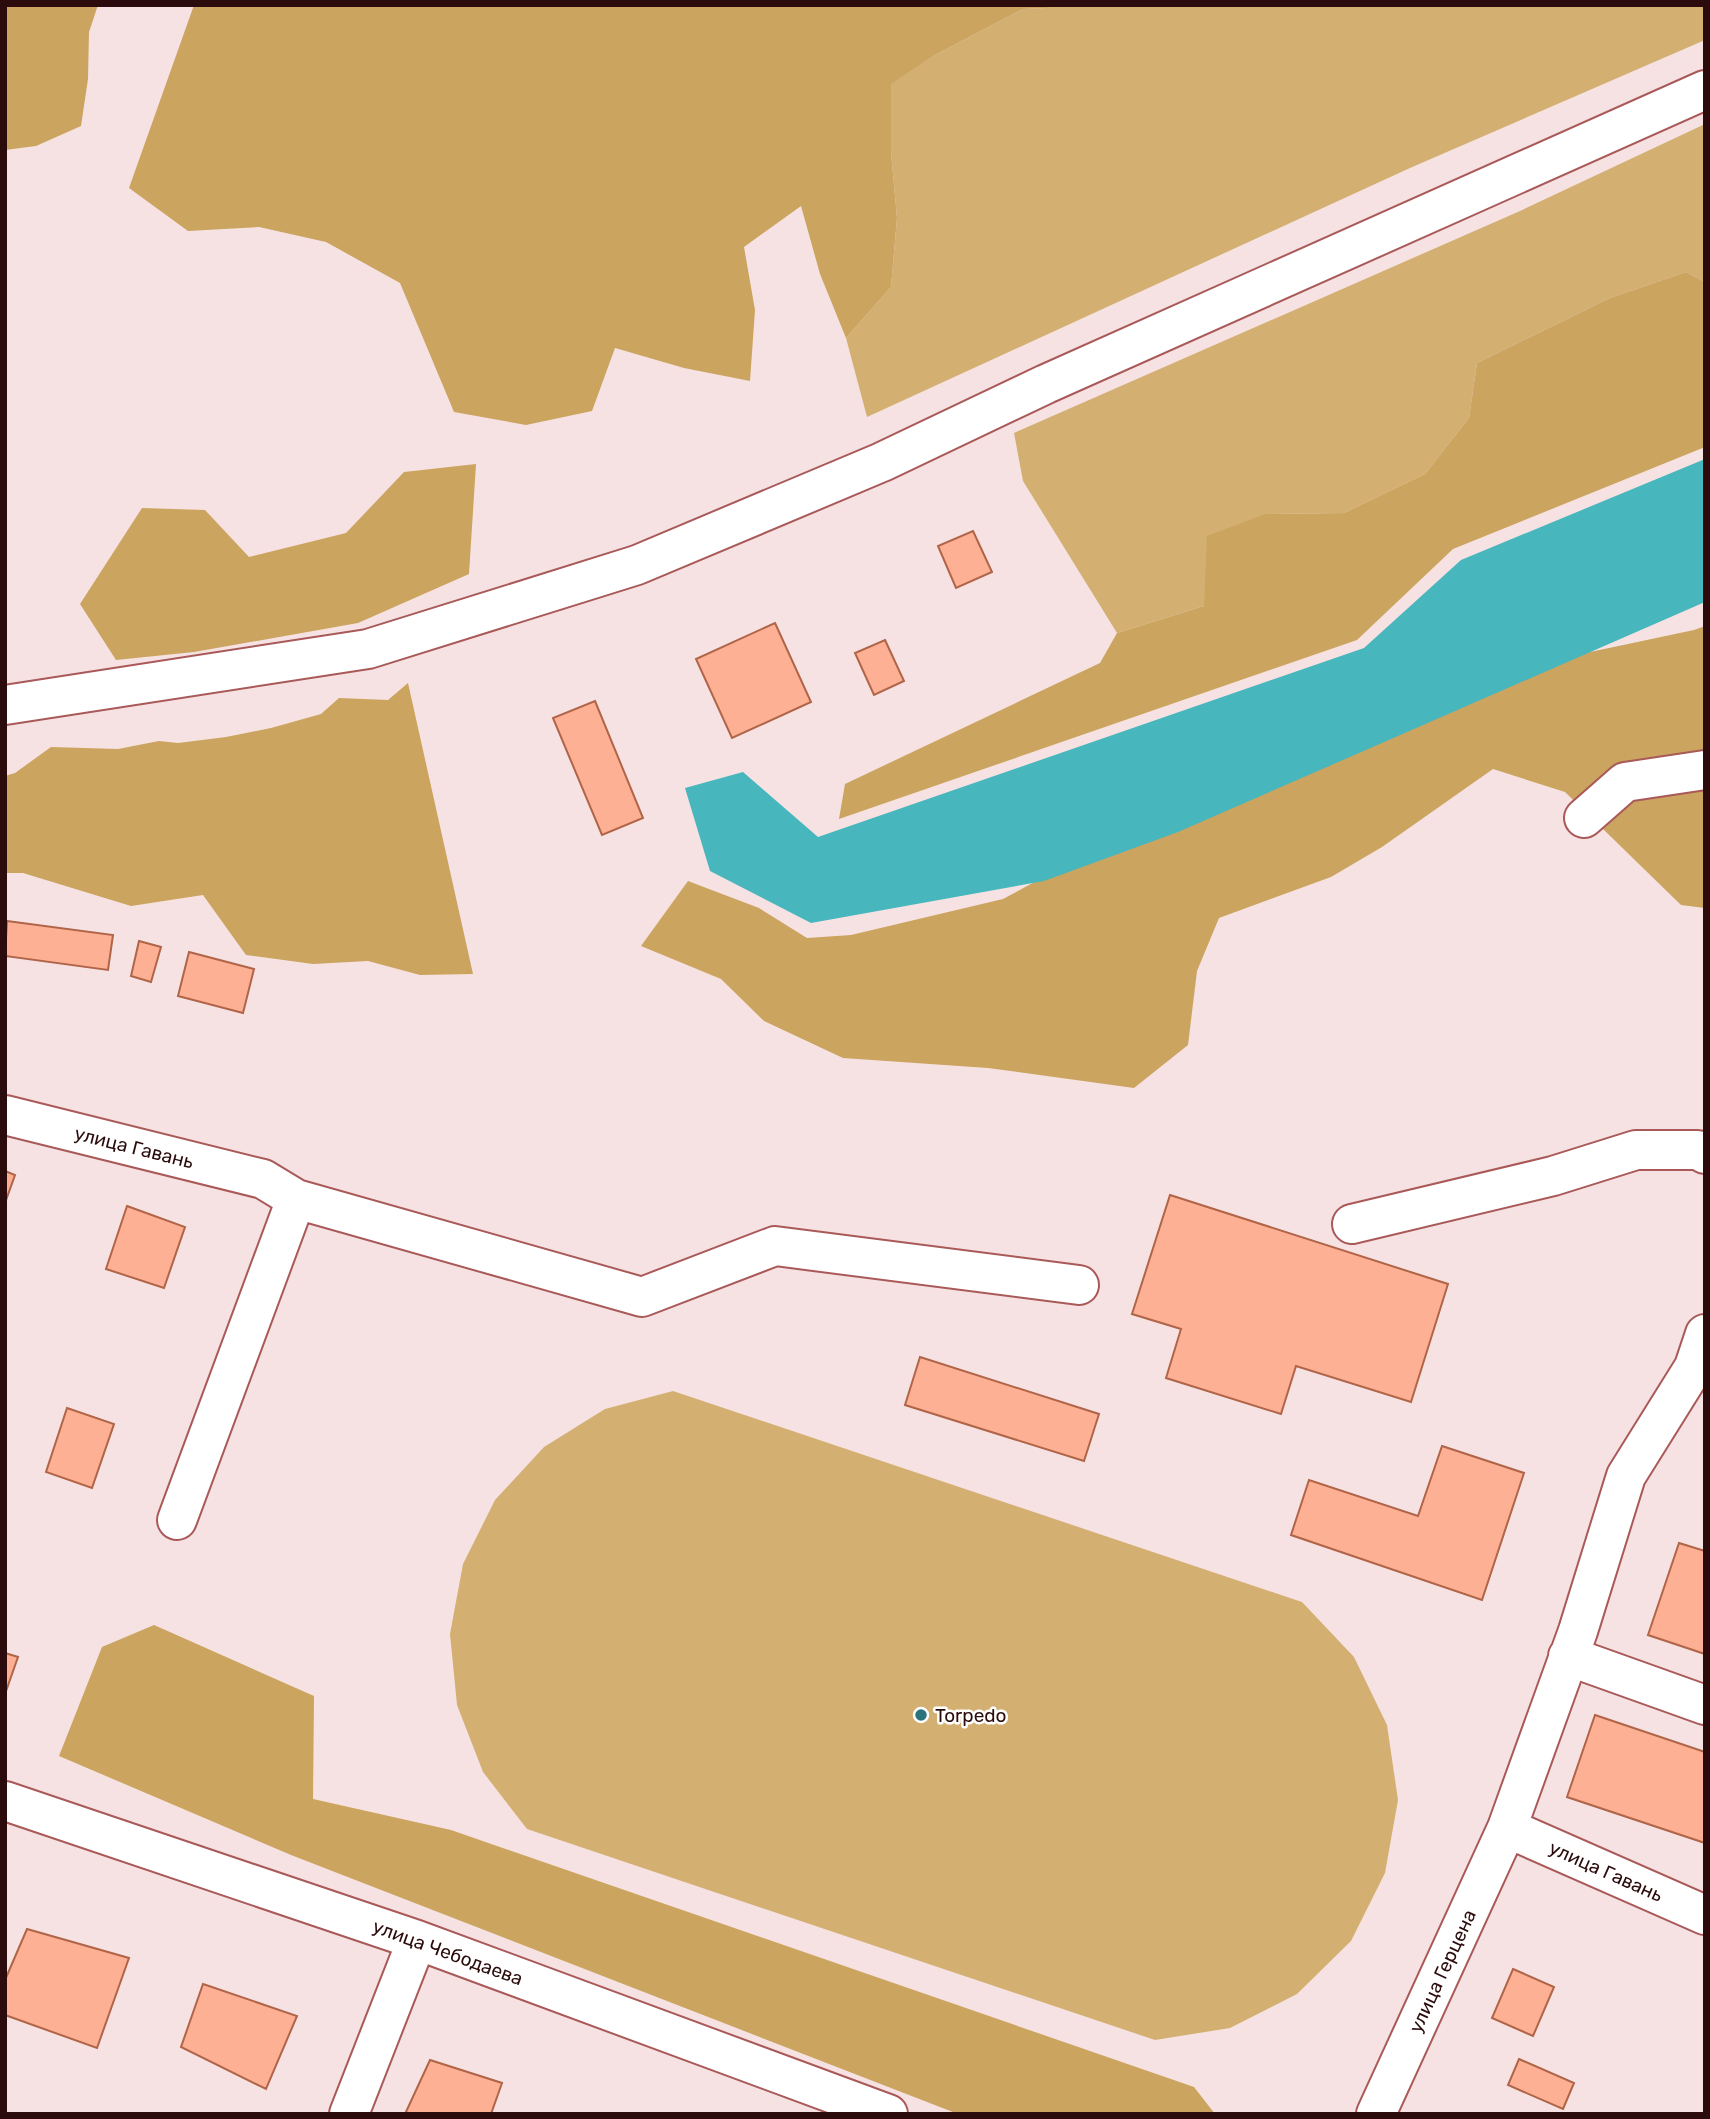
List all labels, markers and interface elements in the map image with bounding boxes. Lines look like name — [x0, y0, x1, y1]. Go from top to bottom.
street label: улица Гавань — [72, 1122, 196, 1174]
place label: Torpedo — [935, 1704, 1006, 1727]
marker: Torpedo — [913, 1707, 929, 1723]
street label: улица Гавань — [1545, 1836, 1667, 1907]
street label: улица Герцена — [1404, 1906, 1481, 2036]
street label: улица Чебодаева — [370, 1915, 526, 1990]

